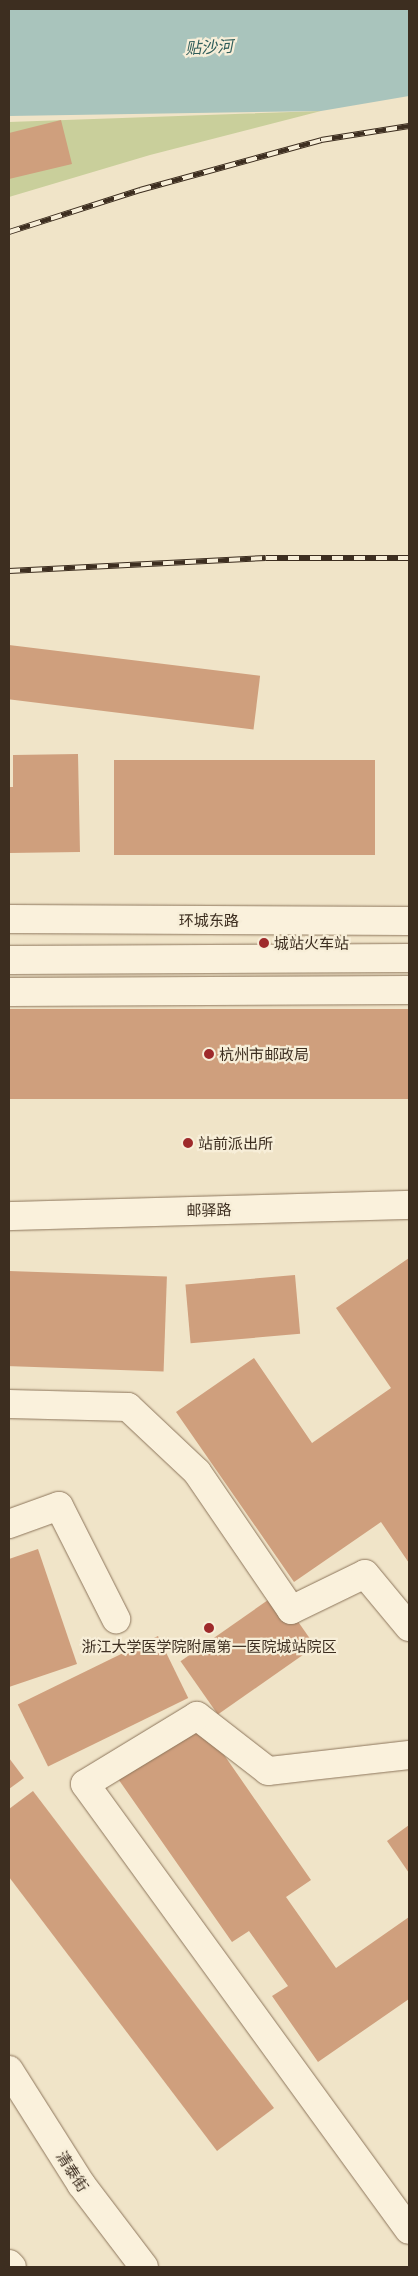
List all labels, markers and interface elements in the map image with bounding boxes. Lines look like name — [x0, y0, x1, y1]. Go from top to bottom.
water label: 贴沙河 — [185, 35, 233, 57]
street label: 环城东路 — [179, 911, 239, 929]
place label: 城站火车站 — [274, 934, 349, 952]
marker: 城站火车站 — [258, 937, 270, 949]
place label: 杭州市邮政局 — [219, 1045, 309, 1063]
marker: 杭州市邮政局 — [203, 1048, 215, 1060]
place label: 站前派出所 — [198, 1134, 273, 1152]
marker: 站前派出所 — [182, 1137, 194, 1149]
street label: 邮驿路 — [186, 1200, 232, 1218]
marker: 浙江大学医学院附属第一医院城站院区 — [202, 1621, 216, 1635]
place label: 浙江大学医学院附属第一医院城站院区 — [82, 1637, 336, 1655]
street label: 清泰街 — [53, 2147, 93, 2195]

